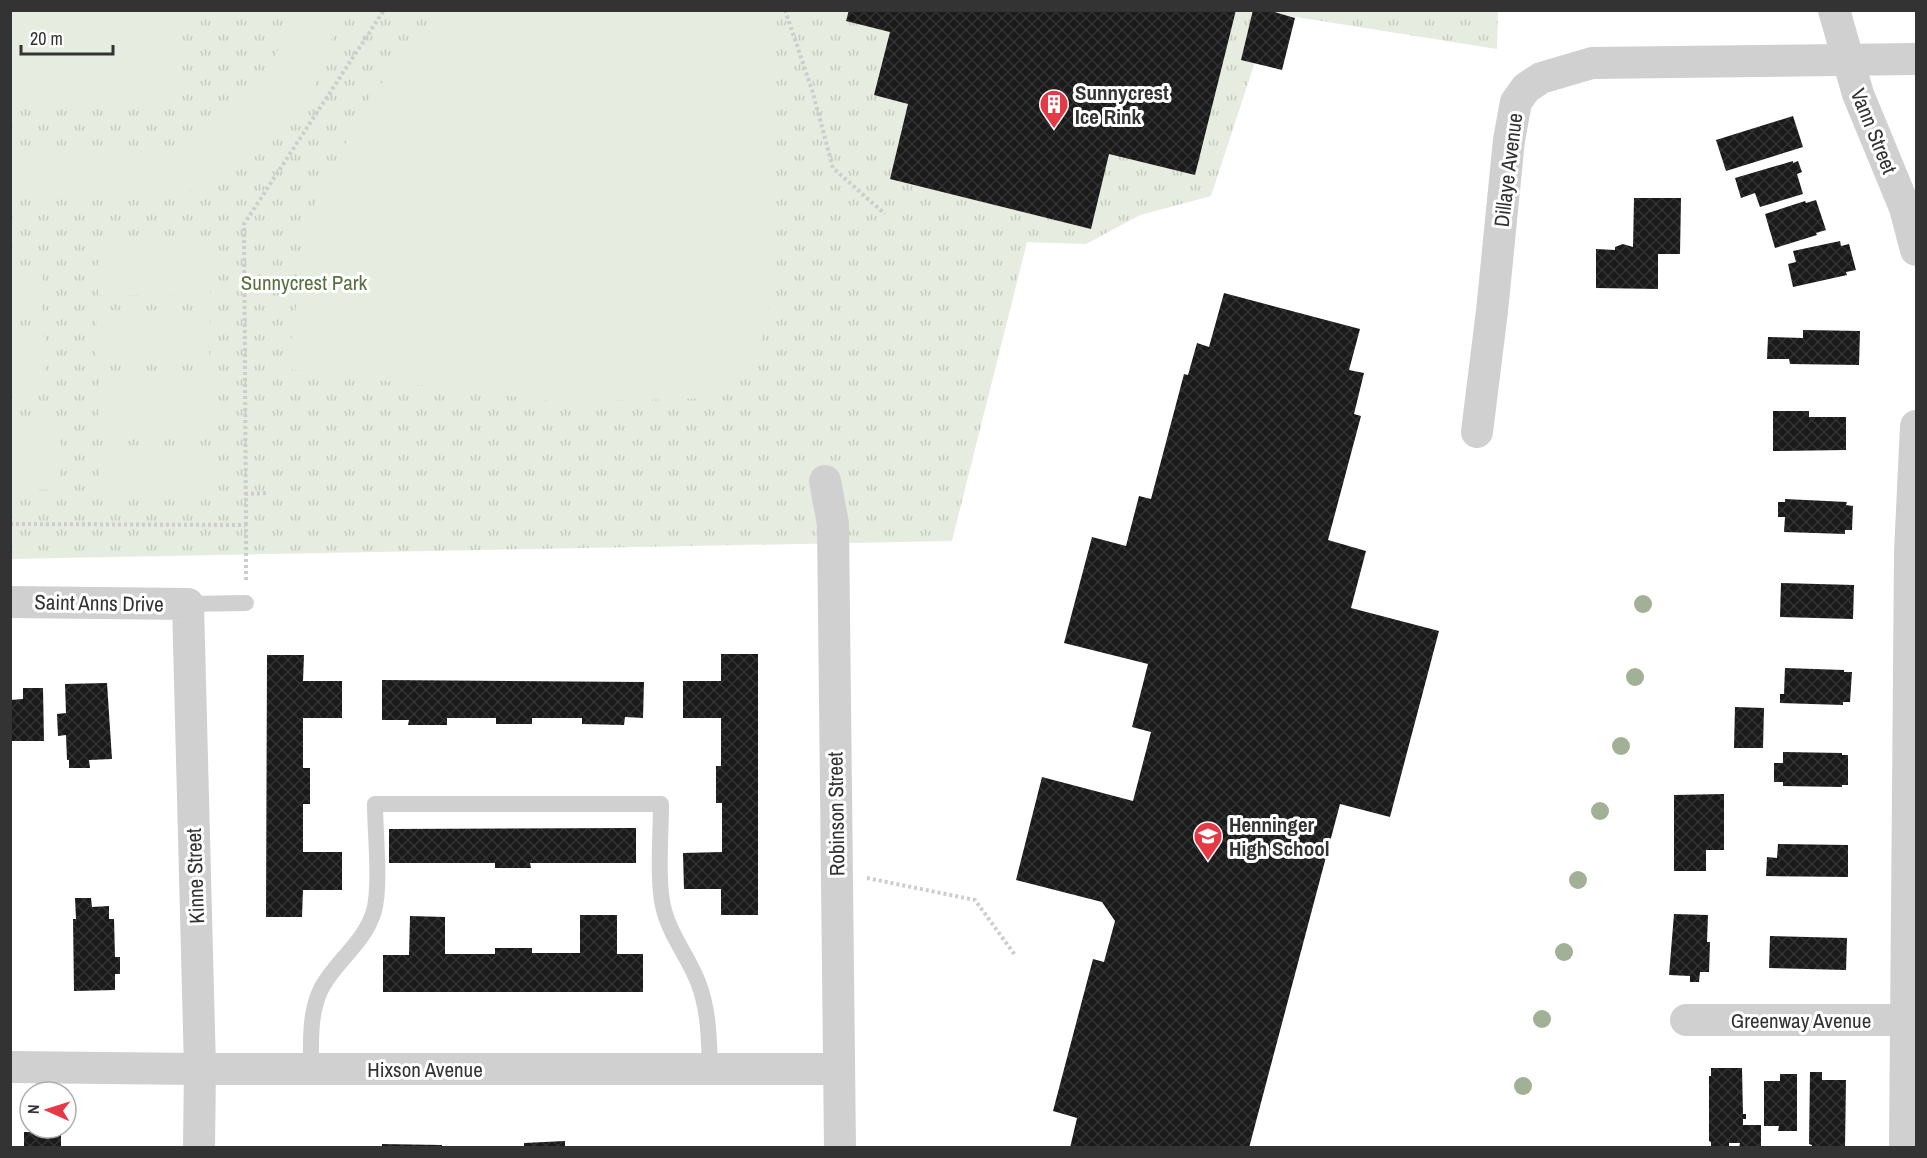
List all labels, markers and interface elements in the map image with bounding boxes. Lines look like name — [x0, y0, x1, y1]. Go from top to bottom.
scale bar — [21, 18, 112, 56]
text: 20 m — [30, 26, 63, 51]
place label: Sunnycrest Ice Rink — [1075, 78, 1169, 131]
street label: Vann Street — [1844, 84, 1904, 178]
building icon: Sunnycrest Ice Rink — [1038, 88, 1070, 130]
street label: Dillaye Avenue — [1487, 111, 1529, 229]
park label: Sunnycrest Park — [241, 268, 368, 297]
street label: Saint Anns Drive — [34, 587, 164, 619]
street label: Robinson Street — [820, 751, 852, 876]
place label: Henninger High School — [1229, 810, 1329, 863]
school or university icon: Henninger High School — [1192, 820, 1224, 862]
street label: Kinne Street — [179, 827, 211, 924]
street label: Greenway Avenue — [1731, 1006, 1871, 1035]
street label: Hixson Avenue — [367, 1055, 483, 1084]
north arrow — [18, 1080, 78, 1140]
text: N — [22, 1104, 44, 1115]

